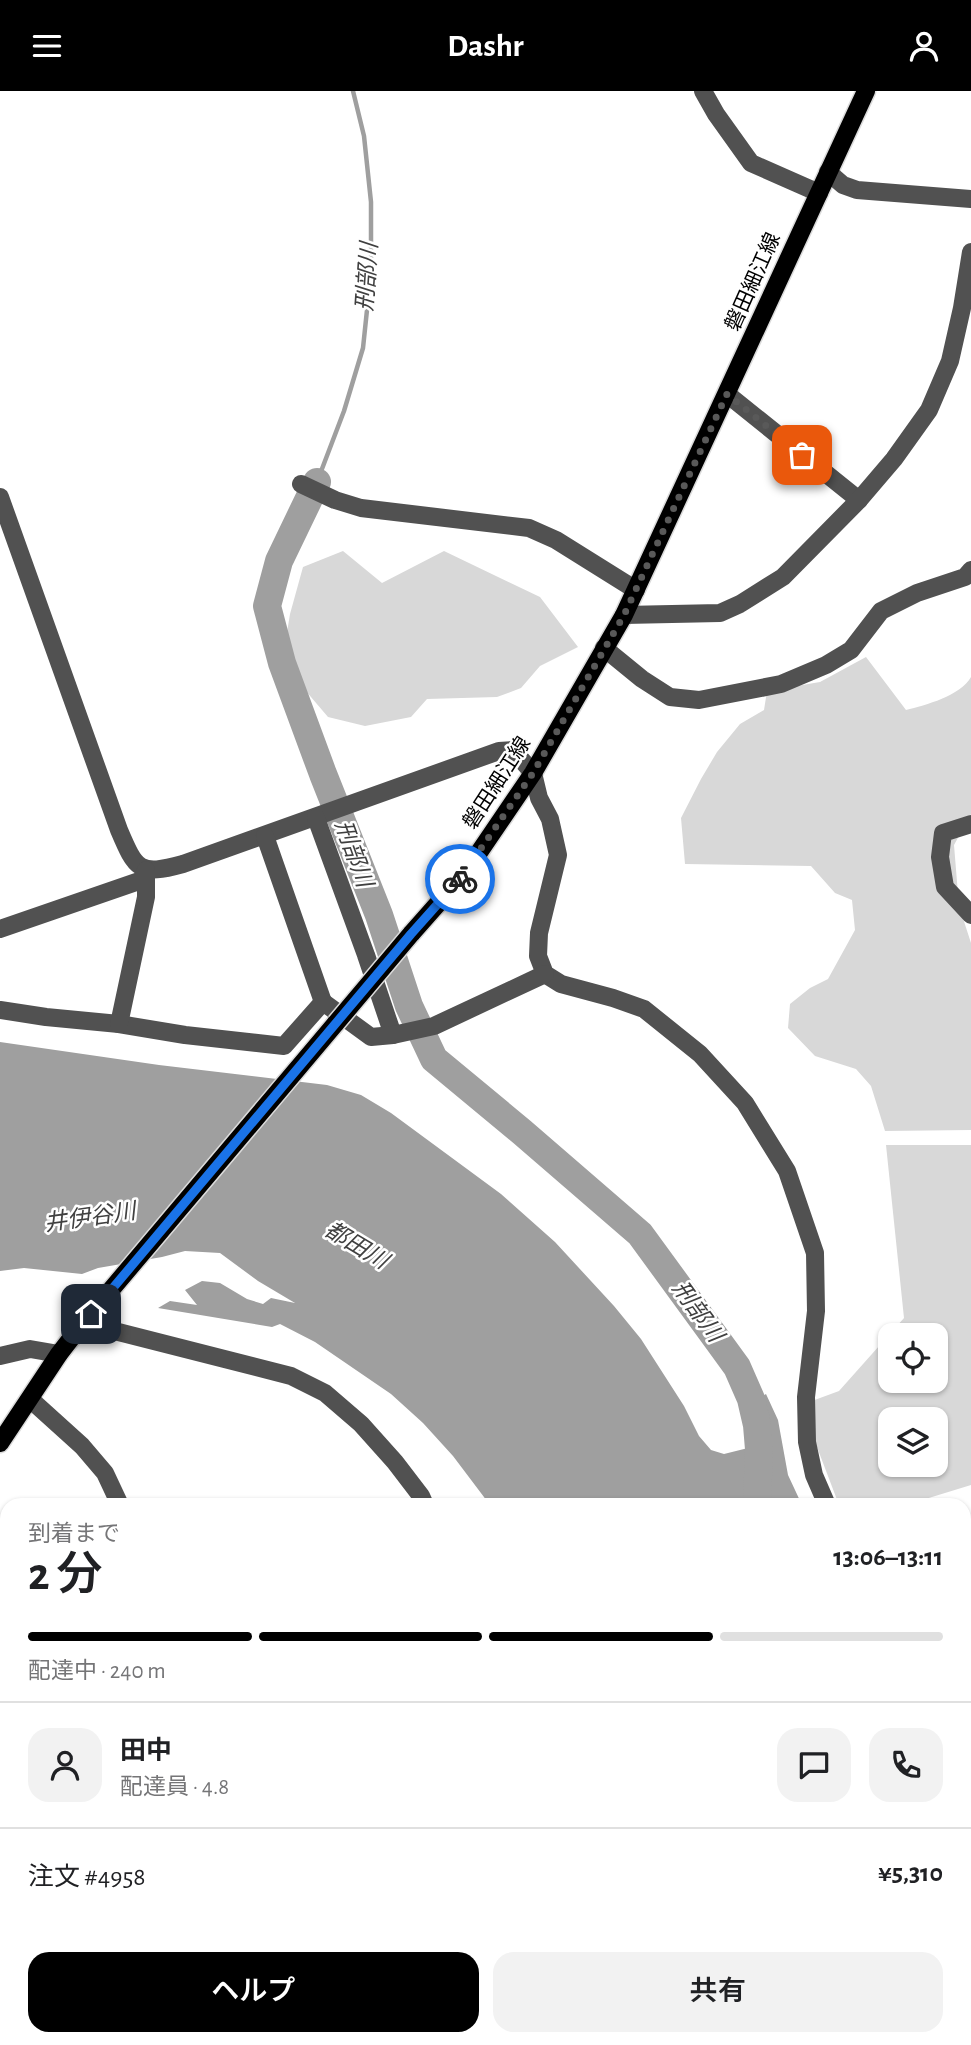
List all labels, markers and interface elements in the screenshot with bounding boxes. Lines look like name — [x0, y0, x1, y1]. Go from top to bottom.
icon: menu — [28, 27, 66, 65]
icon: person — [905, 27, 943, 65]
text: Dashr — [447, 30, 524, 62]
street label: 磐田細江線 — [721, 229, 784, 334]
water label: 刑部川 — [352, 239, 382, 312]
pin — [772, 425, 832, 485]
icon: bag — [783, 436, 821, 474]
street label: 磐田細江線 — [459, 733, 534, 833]
water label: 刑部川 — [330, 817, 379, 893]
courier — [425, 844, 495, 914]
icon: bike — [441, 860, 479, 898]
water label: 井伊谷川 — [43, 1198, 140, 1236]
water label: 都田川 — [321, 1217, 395, 1275]
water label: 刑部川 — [667, 1276, 730, 1349]
pin — [61, 1284, 121, 1344]
icon: home — [72, 1295, 110, 1333]
map controls — [878, 1323, 948, 1477]
button: locate — [878, 1323, 948, 1393]
button: layers — [878, 1407, 948, 1477]
text: 到着まで — [28, 1523, 120, 1546]
text: 13:06–13:11 — [833, 1544, 943, 1570]
text: 2 分 — [28, 1552, 103, 1598]
text: 配達中 · 240 m — [28, 1660, 166, 1683]
button: person — [28, 1728, 102, 1802]
button: chat — [777, 1728, 851, 1802]
button: phone — [869, 1728, 943, 1802]
text: 田中 — [120, 1738, 172, 1764]
text: 配達員 · 4.8 — [120, 1776, 229, 1799]
text: ¥5,310 — [878, 1860, 943, 1886]
text: 注文 #4958 — [28, 1864, 146, 1890]
button: ヘルプ — [28, 1952, 479, 2032]
button: 共有 — [493, 1952, 943, 2032]

